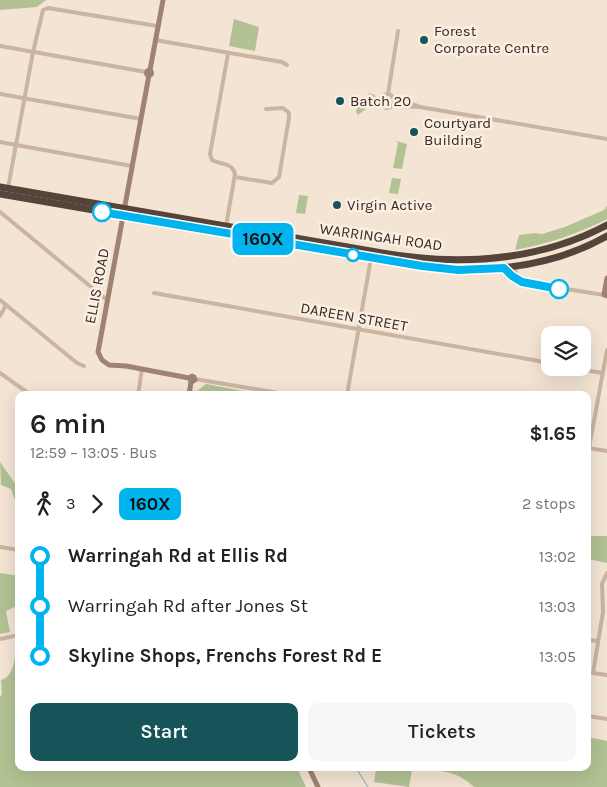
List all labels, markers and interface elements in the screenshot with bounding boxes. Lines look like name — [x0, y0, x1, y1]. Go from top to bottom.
place label: Forest Corporate Centre — [434, 22, 549, 57]
marker: Forest Corporate Centre — [418, 34, 430, 46]
place label: Batch 20 — [350, 92, 411, 110]
marker: Batch 20 — [334, 95, 346, 107]
place label: Courtyard Building — [424, 114, 491, 149]
marker: Courtyard Building — [408, 126, 420, 138]
place label: Virgin Active — [347, 196, 432, 214]
marker: Virgin Active — [331, 199, 343, 211]
unlabelled marker — [92, 202, 112, 222]
street label: WARRINGAH ROAD — [319, 219, 443, 255]
line badge: 160X — [228, 223, 298, 255]
text: 160X — [242, 228, 284, 250]
street label: ELLIS ROAD — [81, 247, 113, 325]
unlabelled marker — [346, 248, 360, 262]
unlabelled marker — [549, 279, 569, 299]
street label: DAREEN STREET — [299, 299, 409, 335]
map controls — [541, 326, 591, 376]
button: layers — [541, 326, 591, 376]
text: 6 min — [30, 407, 106, 440]
text: $1.65 — [529, 423, 576, 445]
text: 12:59 – 13:05 · Bus — [30, 443, 157, 462]
icon: walk — [30, 490, 58, 518]
icon: forward — [83, 490, 111, 518]
text: 160X — [129, 493, 171, 515]
text: 3 — [66, 494, 75, 513]
text: 2 stops — [522, 494, 576, 513]
text: Warringah Rd at Ellis Rd — [68, 545, 288, 567]
text: 13:02 — [539, 547, 576, 566]
text: Warringah Rd after Jones St — [68, 595, 308, 617]
text: 13:03 — [539, 597, 576, 616]
text: Skyline Shops, Frenchs Forest Rd E — [68, 645, 382, 667]
text: 13:05 — [539, 647, 576, 666]
button: Start — [30, 703, 298, 761]
button: Tickets — [308, 703, 576, 761]

